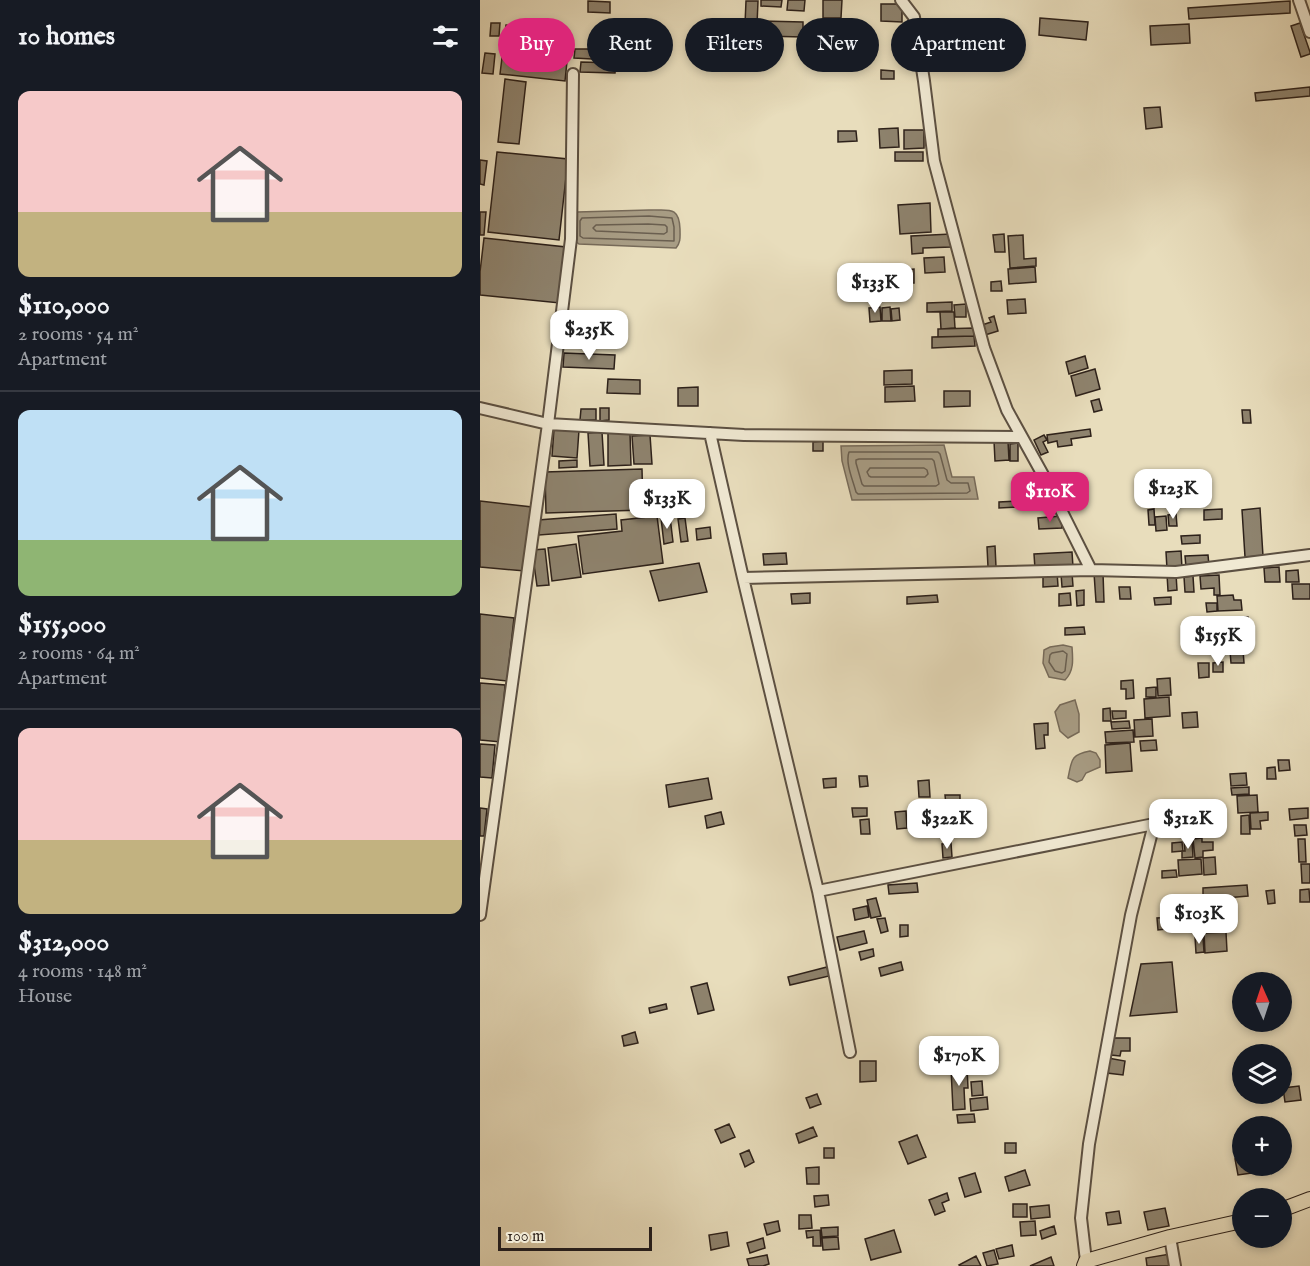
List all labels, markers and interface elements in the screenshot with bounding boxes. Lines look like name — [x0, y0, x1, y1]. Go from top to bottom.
chip: Buy — [498, 18, 575, 72]
chip: Rent — [587, 18, 673, 72]
chip: Filters — [685, 18, 784, 72]
chip: New — [796, 18, 879, 72]
chip: Apartment — [891, 18, 1026, 72]
text: 10 homes — [18, 20, 115, 53]
icon: filters — [429, 20, 462, 53]
icon: home — [186, 130, 294, 238]
pin: $133K — [833, 263, 917, 314]
text: $133K — [851, 270, 899, 295]
text: $110,000 — [18, 289, 110, 322]
pin: $235K — [547, 310, 631, 361]
text: $235K — [564, 317, 614, 342]
text: 2 rooms · 54 m² — [18, 322, 139, 347]
text: Apartment — [18, 347, 107, 372]
icon: home — [186, 449, 294, 557]
pin: $123K — [1131, 469, 1215, 520]
pin: $110K — [1008, 472, 1092, 523]
text: $123K — [1148, 476, 1198, 501]
pin: $133K — [625, 479, 709, 530]
text: $110K — [1025, 479, 1075, 504]
text: $133K — [643, 486, 691, 511]
text: $155,000 — [18, 608, 106, 641]
pin: $155K — [1176, 616, 1260, 667]
text: $155K — [1194, 623, 1242, 648]
text: 2 rooms · 64 m² — [18, 641, 140, 666]
text: Apartment — [18, 666, 107, 691]
icon: home — [186, 767, 294, 875]
pin: $322K — [905, 799, 989, 850]
pin: $312K — [1146, 799, 1230, 850]
text: $322K — [921, 806, 973, 831]
text: $312K — [1163, 806, 1213, 831]
pin: $103K — [1157, 894, 1241, 945]
text: $103K — [1174, 901, 1224, 926]
text: $312,000 — [18, 926, 109, 959]
text: 4 rooms · 148 m² — [18, 959, 147, 984]
north arrow — [1232, 972, 1292, 1032]
map controls — [1232, 972, 1292, 1248]
text: House — [18, 984, 72, 1009]
pin: $170K — [917, 1036, 1001, 1087]
text: $170K — [933, 1043, 985, 1068]
button: layers — [1232, 1044, 1292, 1104]
button: + — [1232, 1116, 1292, 1176]
button: − — [1232, 1188, 1292, 1248]
scale bar — [498, 1224, 652, 1252]
text: 100 m — [507, 1227, 544, 1247]

